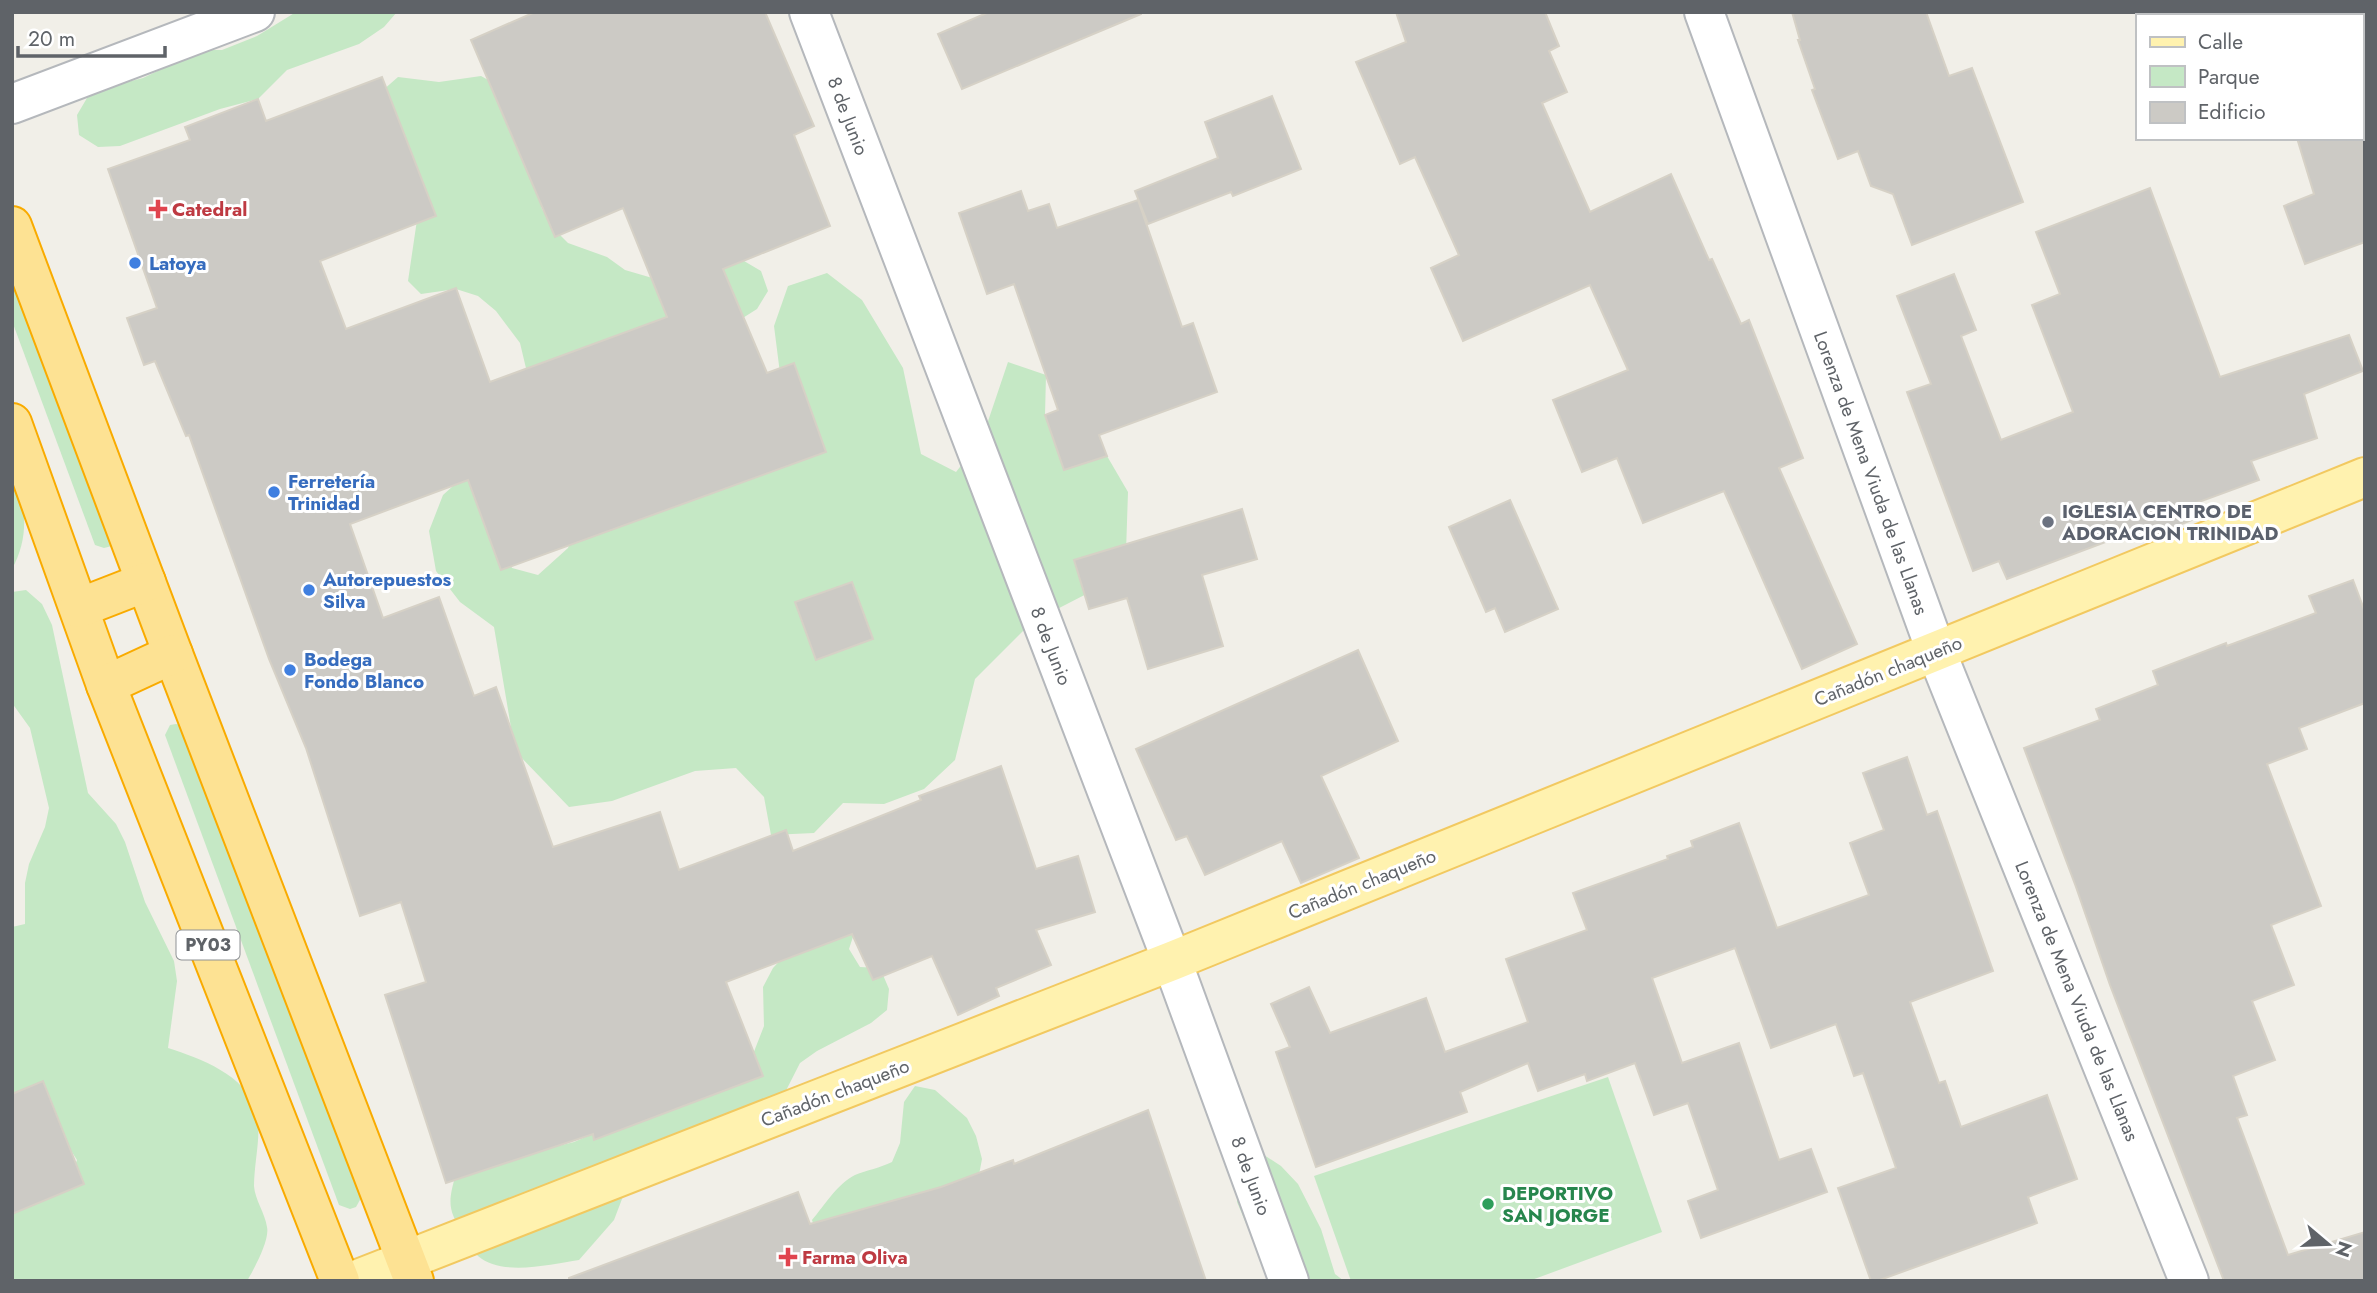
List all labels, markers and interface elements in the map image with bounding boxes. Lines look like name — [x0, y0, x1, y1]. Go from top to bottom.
scale bar — [18, 14, 164, 58]
legend — [2136, 14, 2363, 140]
text: 20 m — [28, 24, 75, 54]
text: Calle — [2198, 27, 2243, 57]
text: Parque — [2198, 62, 2260, 92]
street label: 8 de Junio — [821, 73, 875, 159]
text: Edificio — [2198, 97, 2265, 127]
place label: Catedral — [172, 196, 247, 223]
marker: Catedral — [150, 201, 166, 217]
place label: Latoya — [149, 250, 206, 277]
marker: Latoya — [127, 255, 143, 271]
street label: Lorenza de Mena Viuda de las Llanas — [1807, 327, 1935, 619]
place label: Ferretería Trinidad — [288, 468, 375, 517]
marker: Ferretería Trinidad — [266, 484, 282, 500]
place label: IGLESIA CENTRO DE ADORACION TRINIDAD — [2061, 498, 2278, 547]
marker: IGLESIA CENTRO DE ADORACION TRINIDAD — [2040, 514, 2056, 530]
place label: Autorepuestos Silva — [322, 566, 452, 615]
marker: Autorepuestos Silva — [301, 582, 317, 598]
street label: 8 de Junio — [1024, 603, 1078, 689]
street label: Cañadón chaqueño — [1810, 629, 1966, 713]
place label: Bodega Fondo Blanco — [304, 646, 424, 695]
marker: Bodega Fondo Blanco — [282, 662, 298, 678]
street label: Cañadón chaqueño — [1284, 842, 1440, 926]
street label: Lorenza de Mena Viuda de las Llanas — [2008, 857, 2146, 1145]
road number: PY03 — [176, 930, 240, 960]
street label: Cañadón chaqueño — [757, 1052, 913, 1134]
street label: 8 de Junio — [1224, 1133, 1278, 1219]
place label: DEPORTIVO SAN JORGE — [1502, 1180, 1613, 1229]
marker: DEPORTIVO SAN JORGE — [1480, 1196, 1496, 1212]
north arrow — [2293, 1209, 2363, 1279]
text: N — [2328, 1238, 2359, 1261]
place label: Farma Oliva — [802, 1244, 908, 1271]
marker: Farma Oliva — [780, 1249, 796, 1265]

